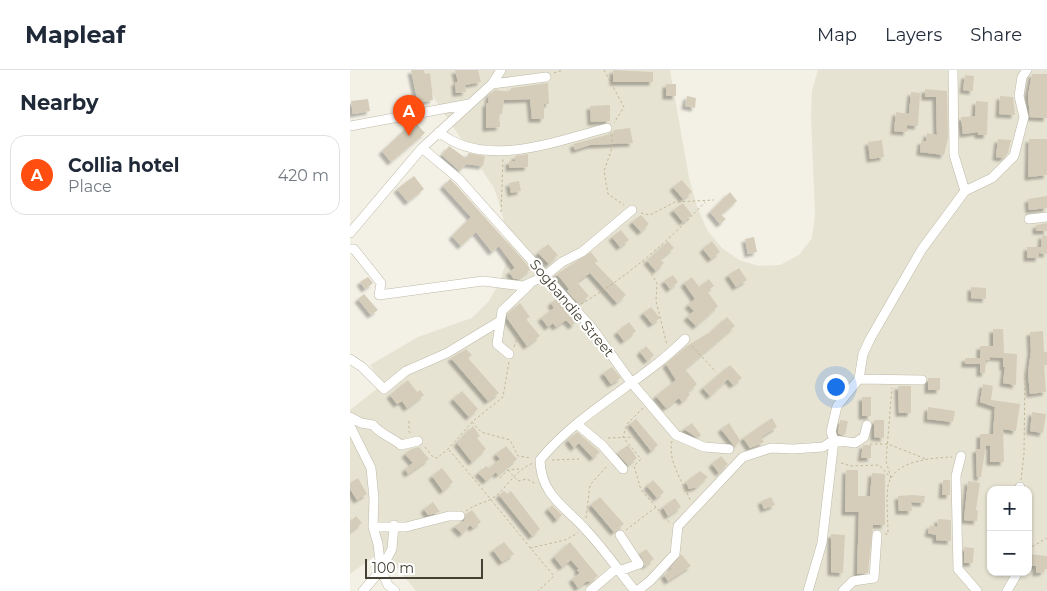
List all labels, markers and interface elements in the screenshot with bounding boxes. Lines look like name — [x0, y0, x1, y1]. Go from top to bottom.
text: Mapleaf — [25, 20, 125, 49]
text: Map — [817, 24, 857, 46]
text: Layers — [885, 24, 942, 46]
text: Share — [970, 24, 1022, 46]
text: Nearby — [20, 90, 99, 115]
pin: A — [393, 95, 425, 136]
text: Collia hotel — [68, 154, 179, 177]
text: A — [31, 166, 43, 185]
text: 420 m — [278, 166, 329, 185]
text: Place — [68, 177, 112, 196]
street label: Sogbandie Street — [526, 256, 618, 361]
your location — [823, 374, 849, 400]
map controls — [987, 486, 1032, 576]
button: + — [987, 486, 1032, 531]
button: − — [987, 531, 1032, 576]
scale bar — [365, 556, 482, 579]
text: 100 m — [372, 559, 414, 577]

